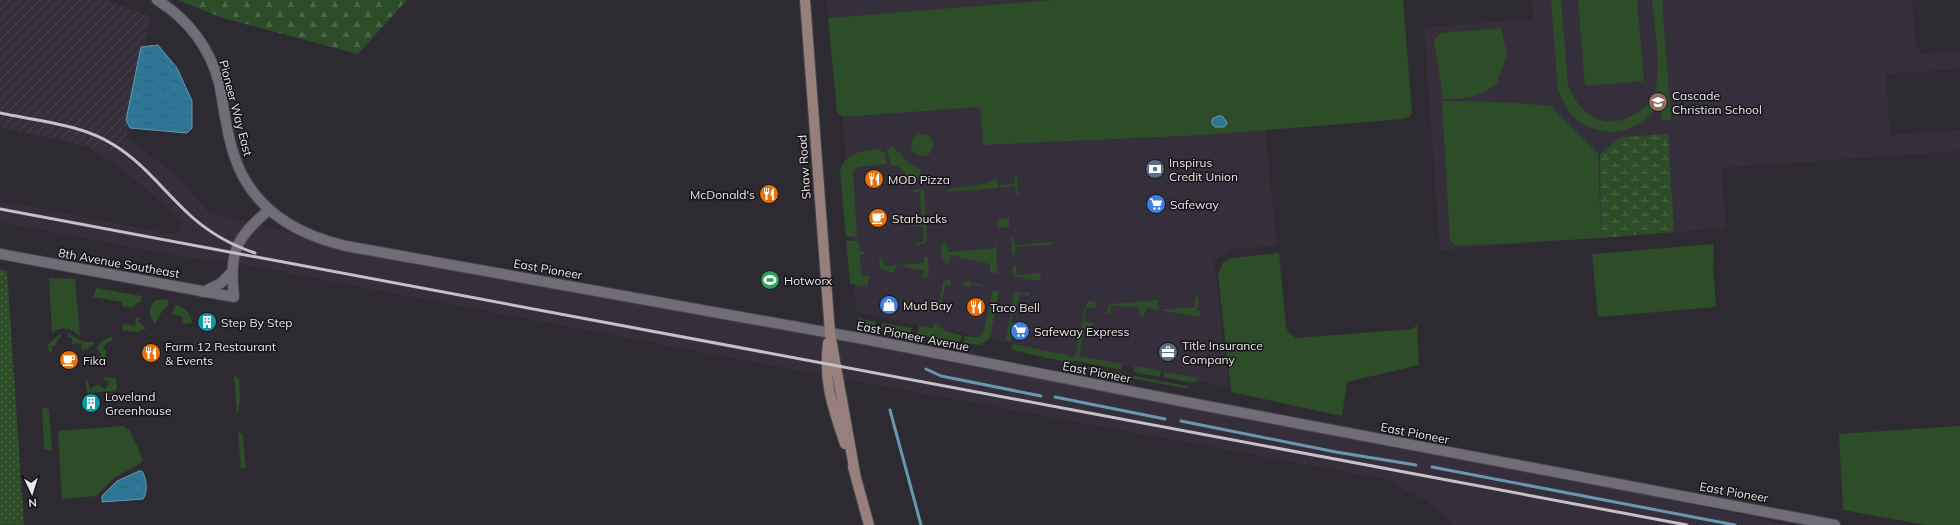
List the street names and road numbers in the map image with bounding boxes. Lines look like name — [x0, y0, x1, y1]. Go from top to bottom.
street label: Pioneer Way East — [216, 58, 256, 158]
street label: Shaw Road — [794, 134, 814, 200]
street label: 8th Avenue Southeast — [57, 245, 181, 281]
street label: East Pioneer — [513, 256, 584, 283]
street label: East Pioneer Avenue — [855, 318, 971, 354]
street label: East Pioneer — [1062, 358, 1133, 386]
street label: East Pioneer — [1380, 419, 1451, 447]
street label: East Pioneer — [1699, 479, 1770, 506]

